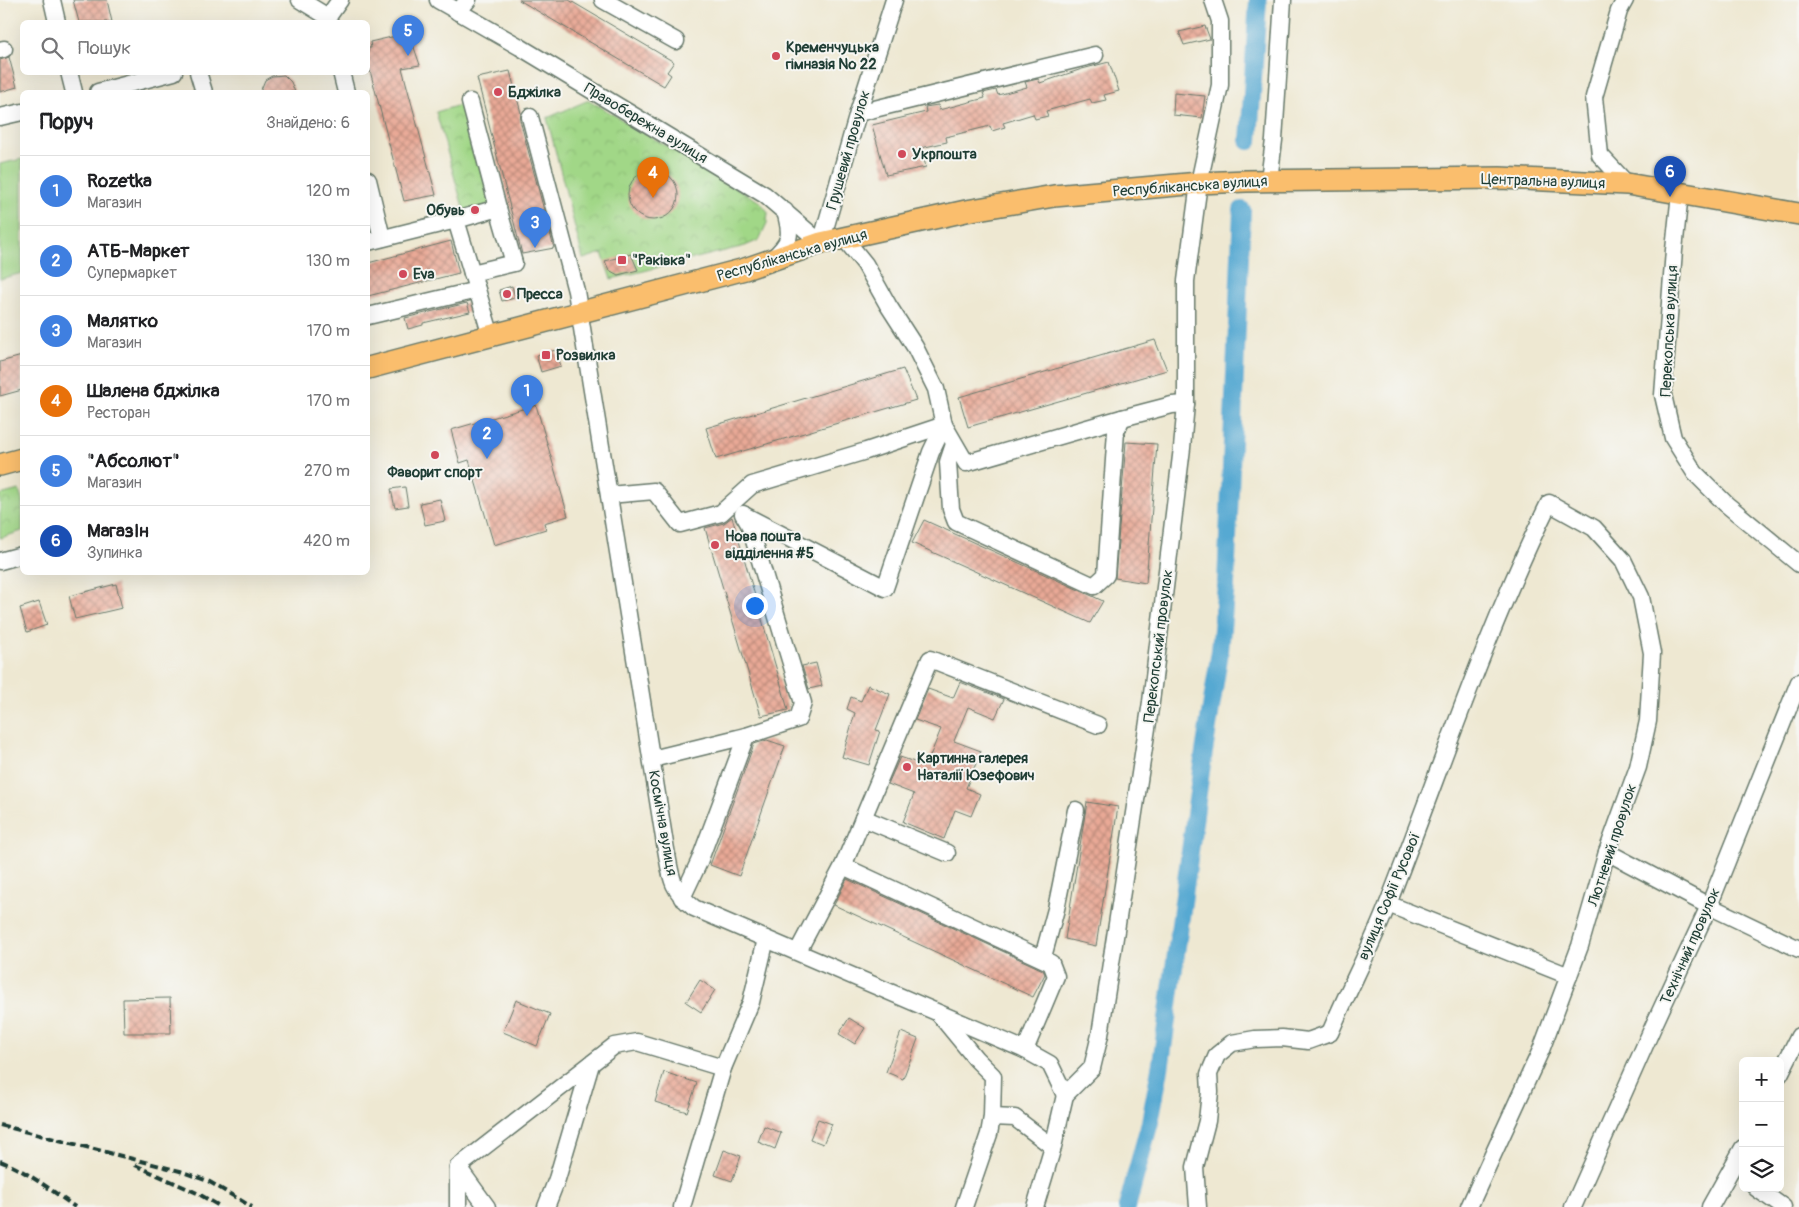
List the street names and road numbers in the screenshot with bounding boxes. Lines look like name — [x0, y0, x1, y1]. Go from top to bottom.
street label: Правобережна вулиця — [580, 79, 711, 168]
street label: Грушевий провулок — [822, 88, 875, 212]
street label: Центральна вулиця — [1480, 170, 1605, 193]
street label: Республіканська вулиця — [1112, 172, 1268, 201]
street label: Республіканська вулиця — [715, 225, 869, 286]
street label: Перекопська вулиця — [1657, 265, 1682, 397]
street label: Перекопський провулок — [1140, 568, 1177, 724]
street label: Космічна вулиця — [644, 769, 681, 877]
street label: Лютневий провулок — [1583, 781, 1641, 910]
street label: вулиця Софії Русової — [1354, 829, 1425, 963]
street label: Технічний провулок — [1656, 885, 1725, 1008]

